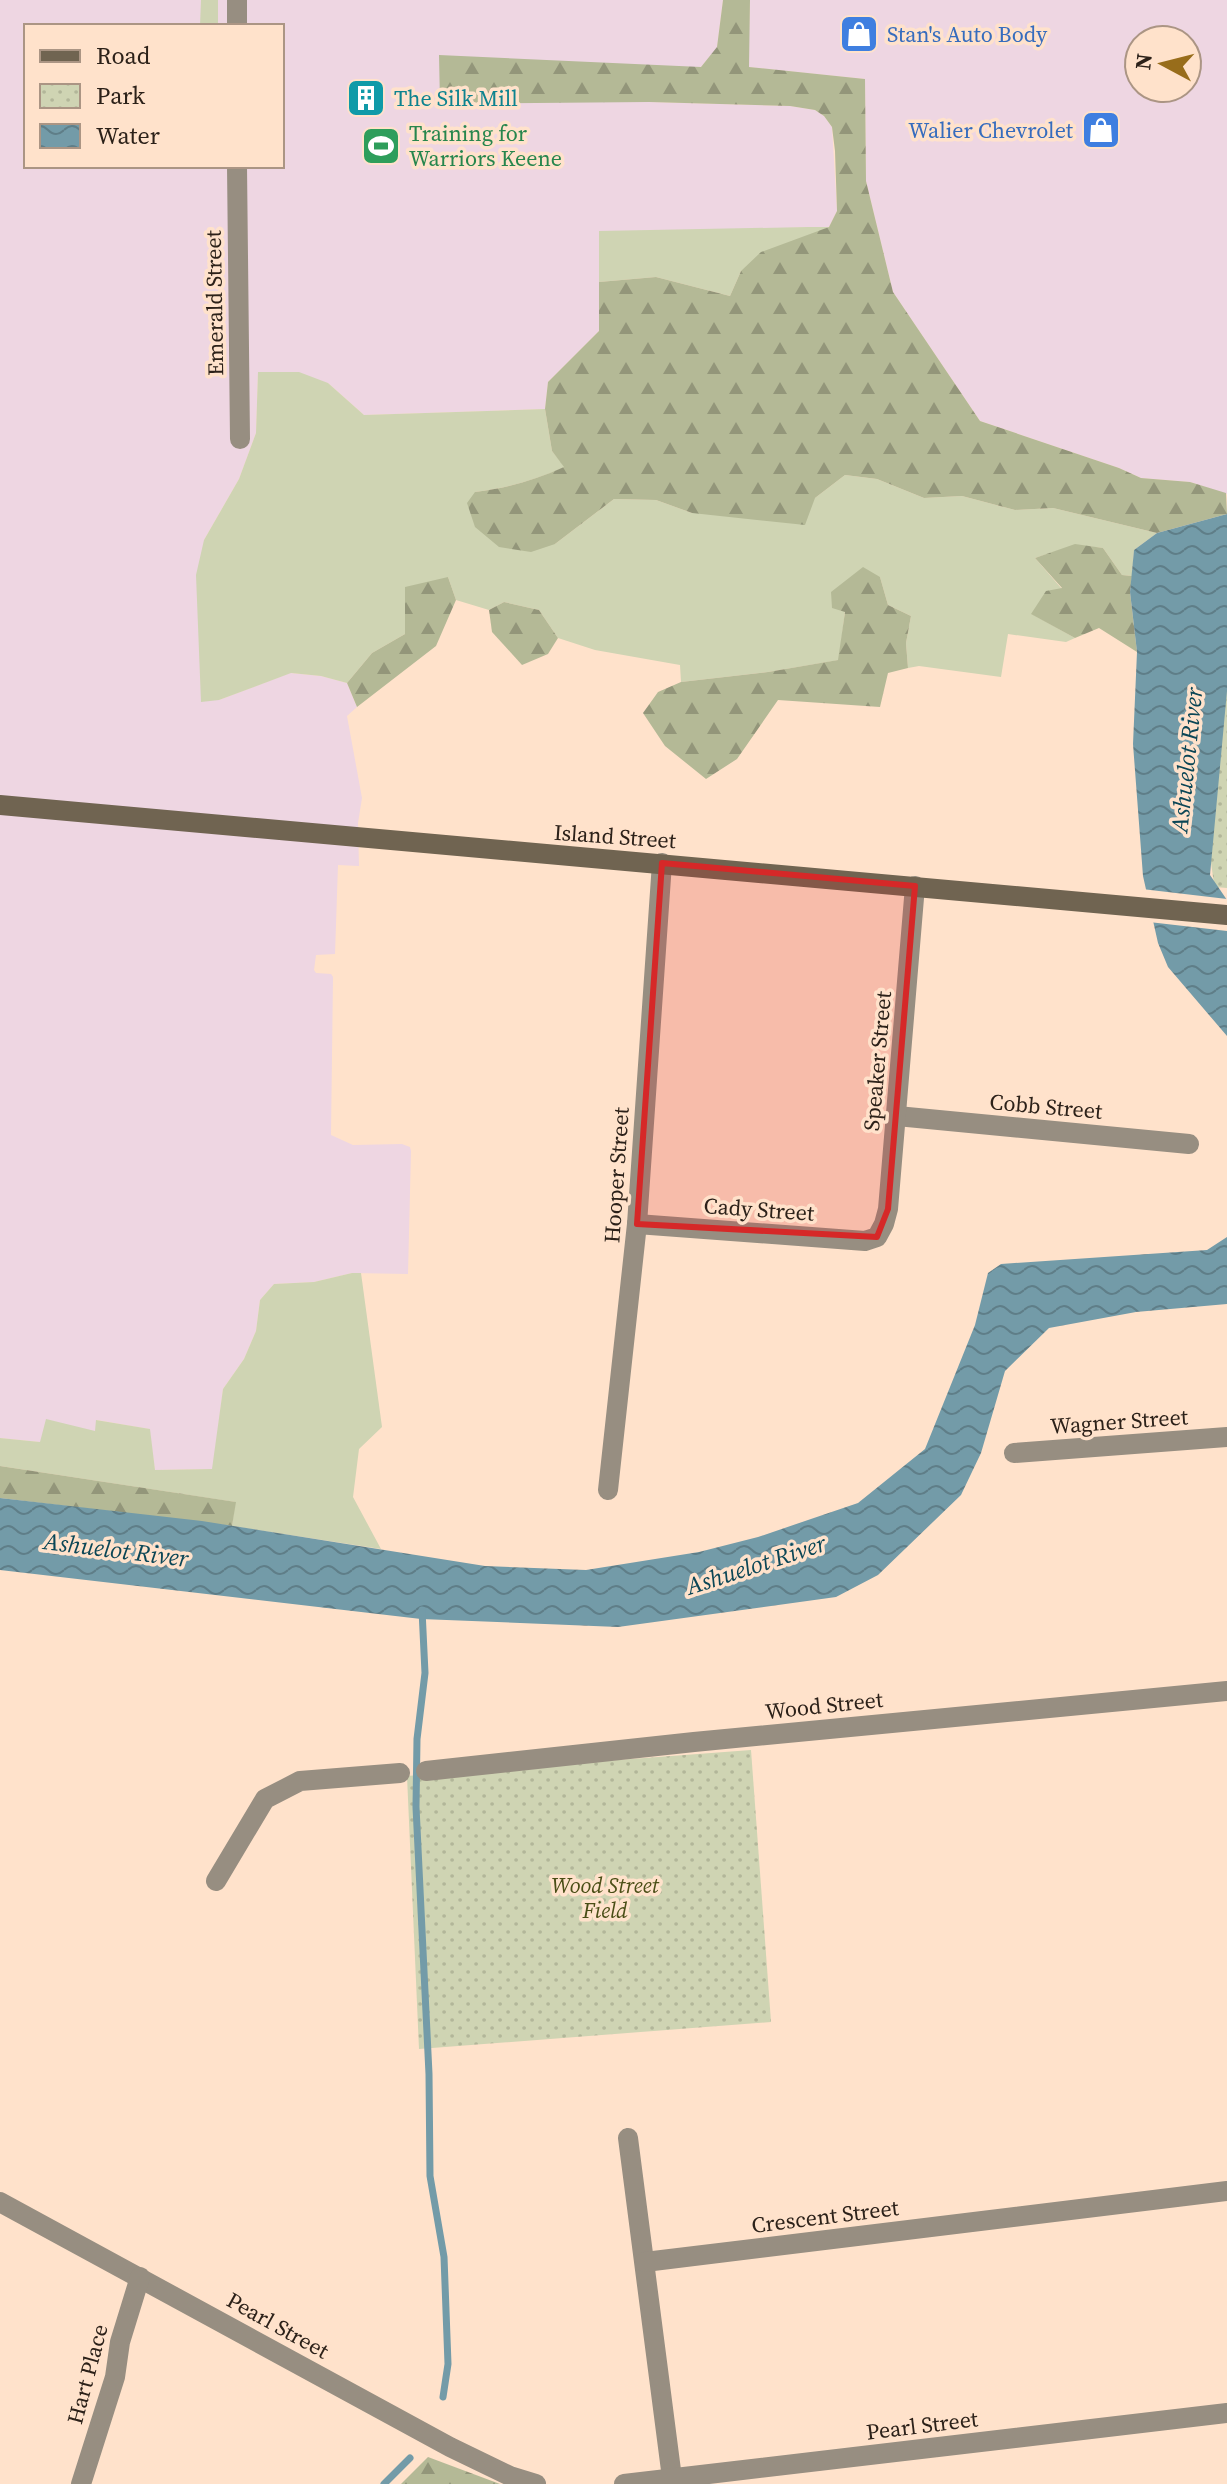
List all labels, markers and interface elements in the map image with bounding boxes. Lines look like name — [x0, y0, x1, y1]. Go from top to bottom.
shop icon: Stan's Auto Body — [838, 13, 880, 55]
place label: Stan's Auto Body — [887, 19, 1048, 49]
legend — [24, 24, 284, 168]
north arrow — [1123, 24, 1203, 104]
text: Road — [96, 39, 151, 72]
text: N — [1127, 52, 1159, 71]
building icon: The Silk Mill — [345, 77, 387, 119]
text: Park — [96, 79, 146, 112]
place label: The Silk Mill — [394, 83, 518, 113]
shop icon: Walier Chevrolet — [1080, 109, 1122, 151]
place label: Walier Chevrolet — [908, 115, 1074, 145]
place label: Training for Warriors Keene — [409, 118, 562, 173]
text: Water — [96, 119, 160, 152]
sports icon: Training for Warriors Keene — [360, 125, 402, 167]
street label: Emerald Street — [198, 229, 230, 376]
water label: Ashuelot River — [1162, 684, 1211, 836]
street label: Island Street — [553, 817, 678, 855]
street label: Speaker Street — [856, 989, 898, 1132]
street label: Cobb Street — [988, 1086, 1104, 1126]
street label: Hooper Street — [596, 1105, 636, 1244]
street label: Cady Street — [703, 1190, 816, 1228]
street label: Wagner Street — [1049, 1401, 1190, 1441]
water label: Ashuelot River — [40, 1524, 192, 1575]
water label: Ashuelot River — [680, 1526, 831, 1603]
street label: Wood Street — [764, 1684, 885, 1726]
park label: Wood Street Field — [551, 1870, 660, 1925]
street label: Crescent Street — [750, 2192, 901, 2240]
street label: Pearl Street — [222, 2285, 335, 2366]
street label: Hart Place — [59, 2321, 115, 2427]
street label: Pearl Street — [864, 2403, 980, 2447]

